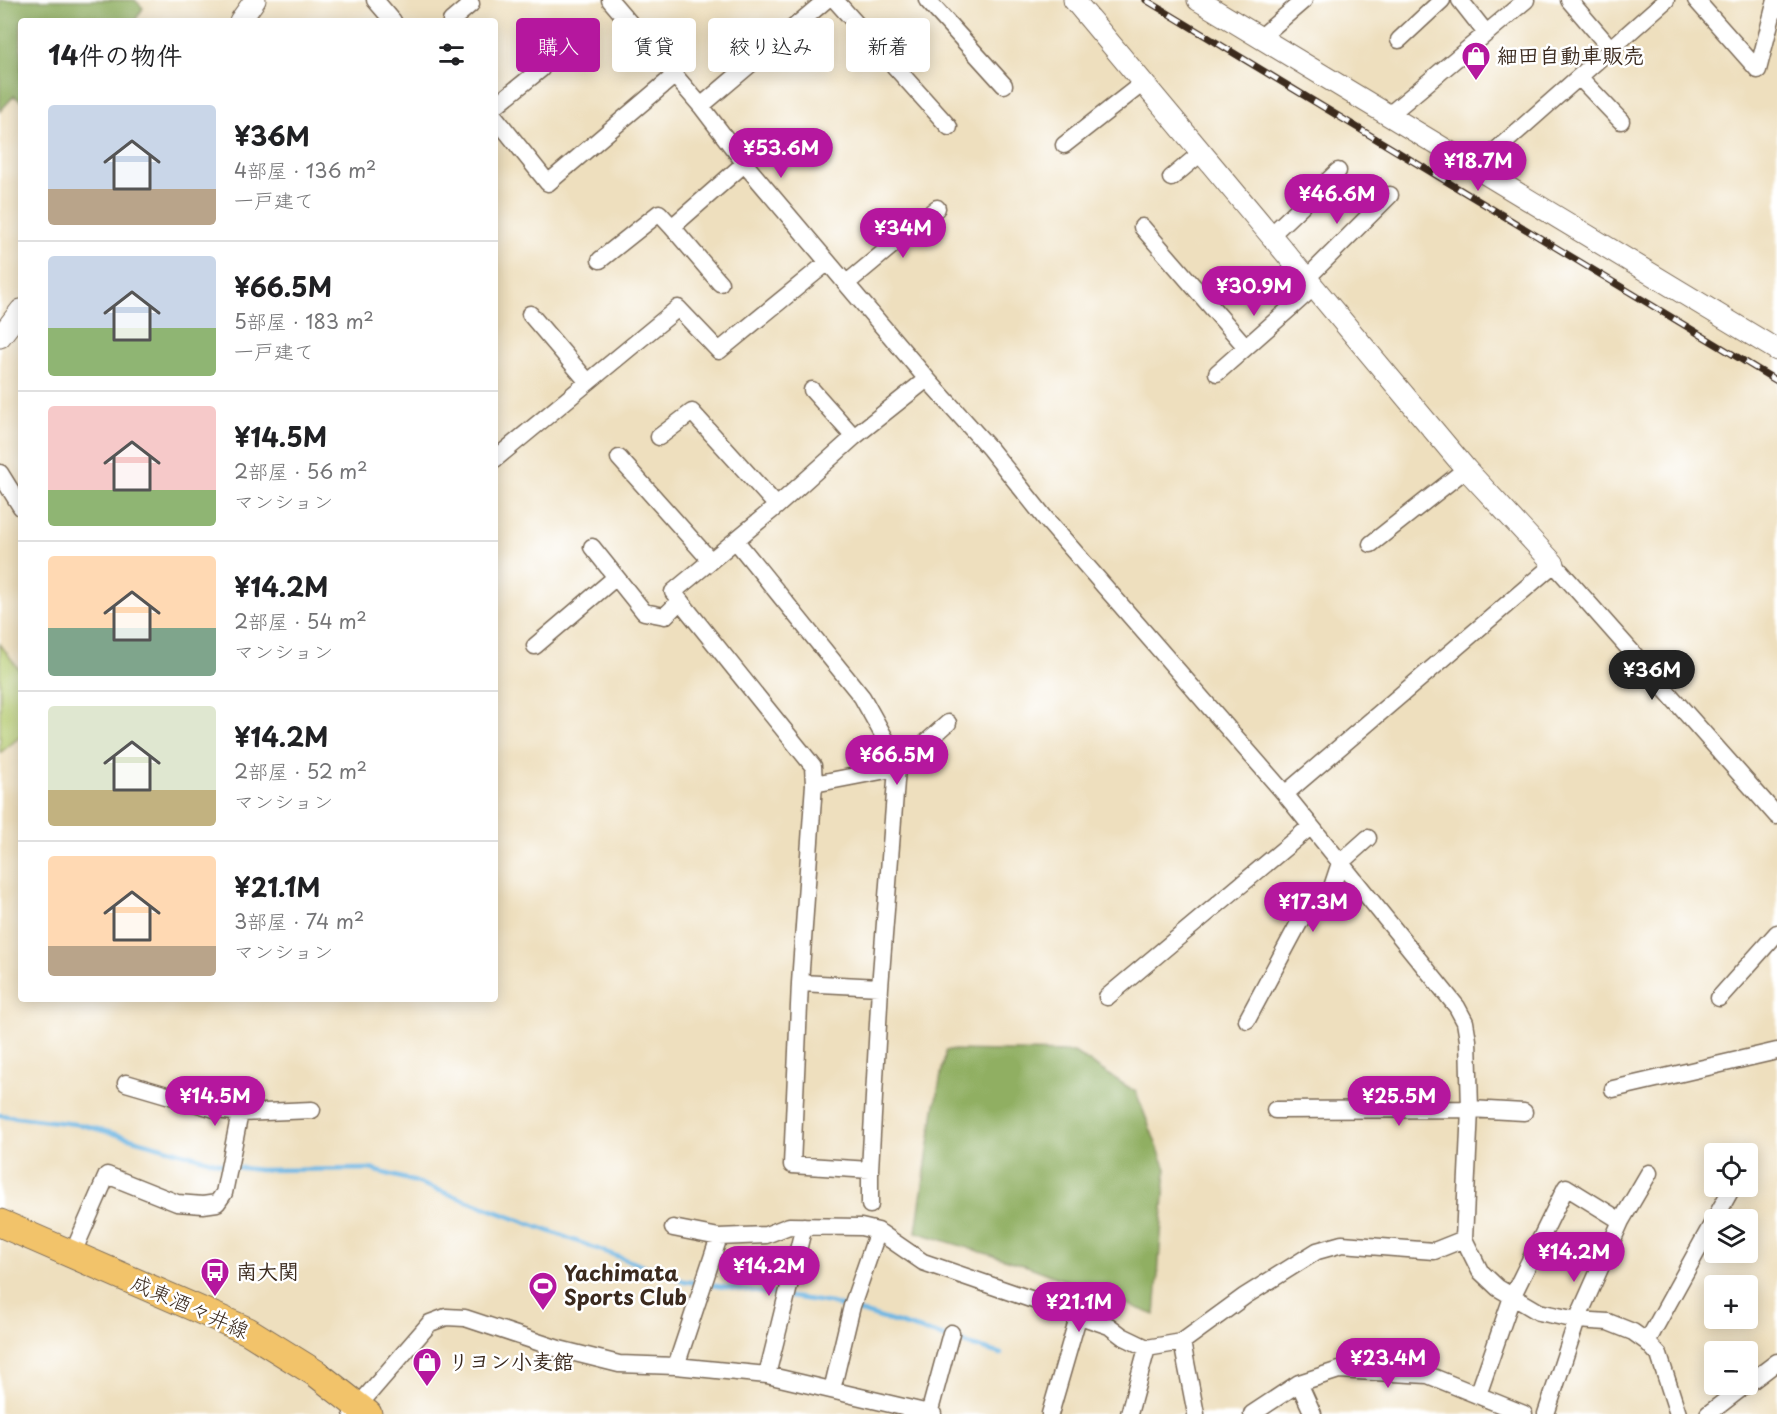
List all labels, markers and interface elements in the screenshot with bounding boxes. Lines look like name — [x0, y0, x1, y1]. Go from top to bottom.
chip: 購入 — [516, 18, 600, 72]
chip: 賃貸 — [612, 18, 696, 72]
chip: 絞り込み — [708, 18, 834, 72]
chip: 新着 — [846, 18, 930, 72]
text: 14件の物件 — [48, 35, 182, 74]
icon: filters — [435, 38, 468, 71]
place label: 細田自動車販売 — [1497, 38, 1644, 70]
shop icon: 細田自動車販売 — [1460, 40, 1492, 82]
text: ¥36M — [234, 116, 310, 155]
pin: ¥53.6M — [732, 128, 830, 179]
icon: home — [96, 129, 168, 201]
text: ¥53.6M — [743, 132, 819, 162]
pin: ¥18.7M — [1429, 141, 1527, 192]
text: ¥18.7M — [1443, 145, 1513, 175]
text: 4部屋 · 136 m² — [234, 155, 376, 185]
pin: ¥46.6M — [1288, 174, 1386, 225]
text: ¥46.6M — [1298, 178, 1376, 208]
text: 一戸建て — [234, 185, 314, 215]
pin: ¥34M — [867, 208, 939, 259]
text: ¥34M — [874, 212, 932, 242]
pin: ¥30.9M — [1205, 266, 1303, 317]
text: ¥66.5M — [234, 267, 332, 306]
text: ¥30.9M — [1216, 270, 1292, 300]
icon: home — [96, 280, 168, 352]
text: 5部屋 · 183 m² — [234, 306, 374, 336]
text: 一戸建て — [234, 336, 314, 366]
text: ¥14.5M — [234, 417, 327, 456]
icon: home — [96, 430, 168, 502]
text: 2部屋 · 56 m² — [234, 456, 368, 486]
text: マンション — [234, 486, 333, 516]
text: ¥14.2M — [234, 567, 329, 606]
icon: home — [96, 580, 168, 652]
text: 2部屋 · 54 m² — [234, 606, 367, 636]
text: マンション — [234, 636, 333, 666]
pin: ¥36M — [1616, 650, 1688, 701]
text: ¥36M — [1623, 654, 1681, 684]
text: ¥14.2M — [234, 717, 329, 756]
icon: home — [96, 730, 168, 802]
pin: ¥66.5M — [848, 735, 946, 786]
text: ¥66.5M — [859, 739, 935, 769]
text: 2部屋 · 52 m² — [234, 756, 367, 786]
text: マンション — [234, 786, 333, 816]
text: ¥21.1M — [234, 867, 320, 906]
icon: home — [96, 880, 168, 952]
pin: ¥17.3M — [1264, 882, 1362, 933]
text: ¥17.3M — [1278, 886, 1348, 916]
text: 3部屋 · 74 m² — [234, 906, 364, 936]
text: マンション — [234, 936, 333, 966]
pin: ¥14.5M — [166, 1076, 264, 1127]
pin: ¥25.5M — [1350, 1076, 1448, 1127]
text: ¥14.5M — [179, 1080, 251, 1110]
text: ¥25.5M — [1362, 1080, 1436, 1110]
map controls — [1704, 1143, 1758, 1395]
button: locate — [1704, 1143, 1758, 1197]
button: layers — [1704, 1209, 1758, 1263]
pin: ¥14.2M — [1525, 1232, 1623, 1283]
text: ¥14.2M — [1538, 1236, 1610, 1266]
pin: ¥14.2M — [720, 1246, 818, 1297]
text: ¥14.2M — [733, 1250, 805, 1280]
place label: 南大関 — [236, 1254, 299, 1286]
bus stop icon: 南大関 — [199, 1256, 231, 1298]
place label: Yachimata Sports Club — [564, 1256, 687, 1312]
street label: 成東酒々井線 — [127, 1265, 255, 1345]
sports icon: Yachimata Sports Club — [527, 1270, 559, 1312]
button: + — [1704, 1275, 1758, 1329]
pin: ¥21.1M — [1030, 1282, 1128, 1333]
text: ¥21.1M — [1046, 1286, 1112, 1316]
pin: ¥23.4M — [1339, 1338, 1437, 1389]
button: − — [1704, 1341, 1758, 1395]
text: ¥23.4M — [1350, 1342, 1426, 1372]
place label: リヨン小麦館 — [448, 1344, 574, 1376]
shop icon: リヨン小麦館 — [411, 1346, 443, 1388]

